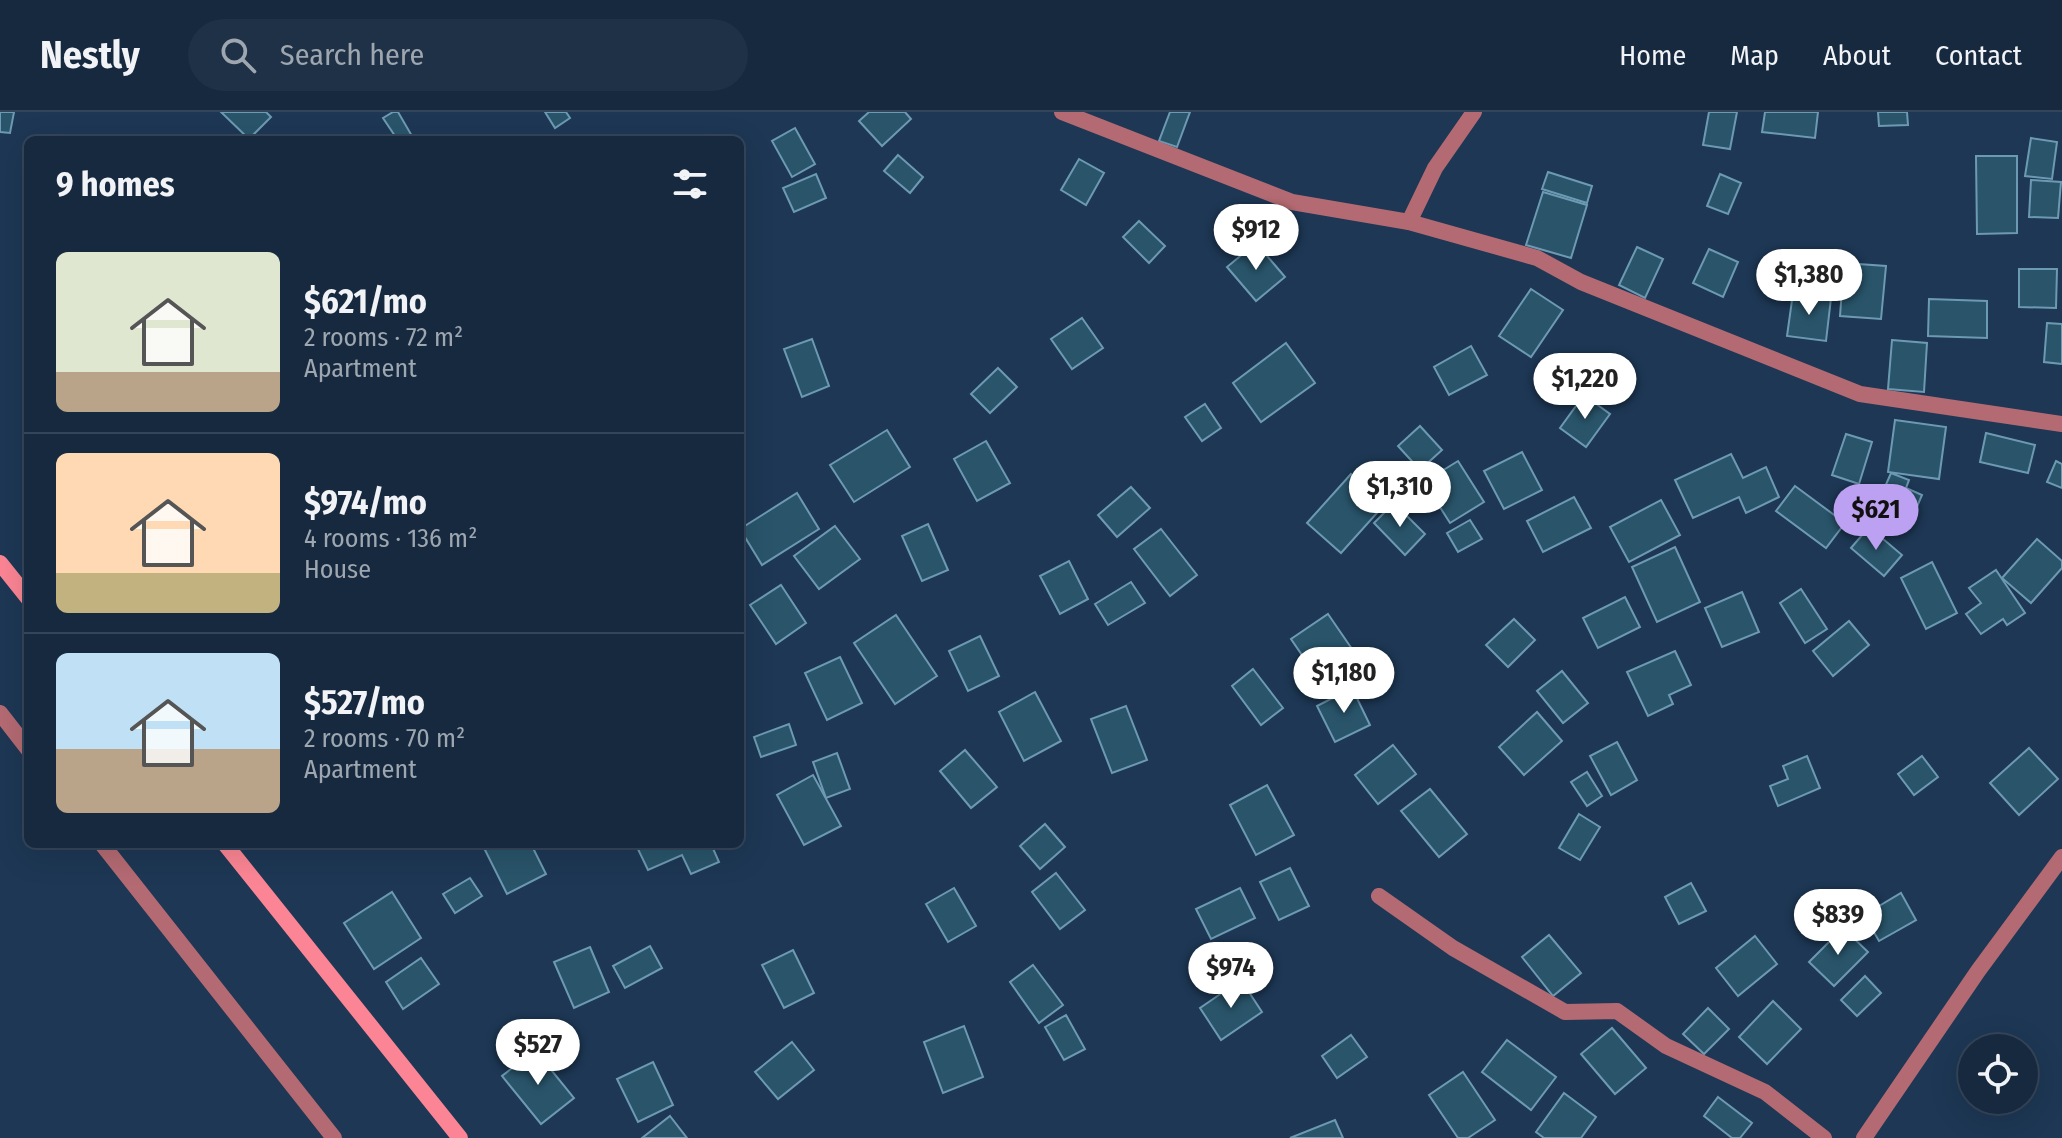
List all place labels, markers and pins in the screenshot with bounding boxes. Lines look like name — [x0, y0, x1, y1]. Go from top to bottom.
pin: $912 — [1209, 204, 1303, 272]
pin: $1,380 — [1744, 249, 1874, 317]
pin: $1,220 — [1520, 353, 1650, 421]
pin: $1,310 — [1335, 461, 1465, 529]
pin: $621 — [1829, 484, 1923, 552]
pin: $1,180 — [1279, 647, 1409, 715]
pin: $839 — [1791, 889, 1885, 957]
pin: $974 — [1184, 942, 1278, 1010]
pin: $527 — [491, 1019, 585, 1087]

